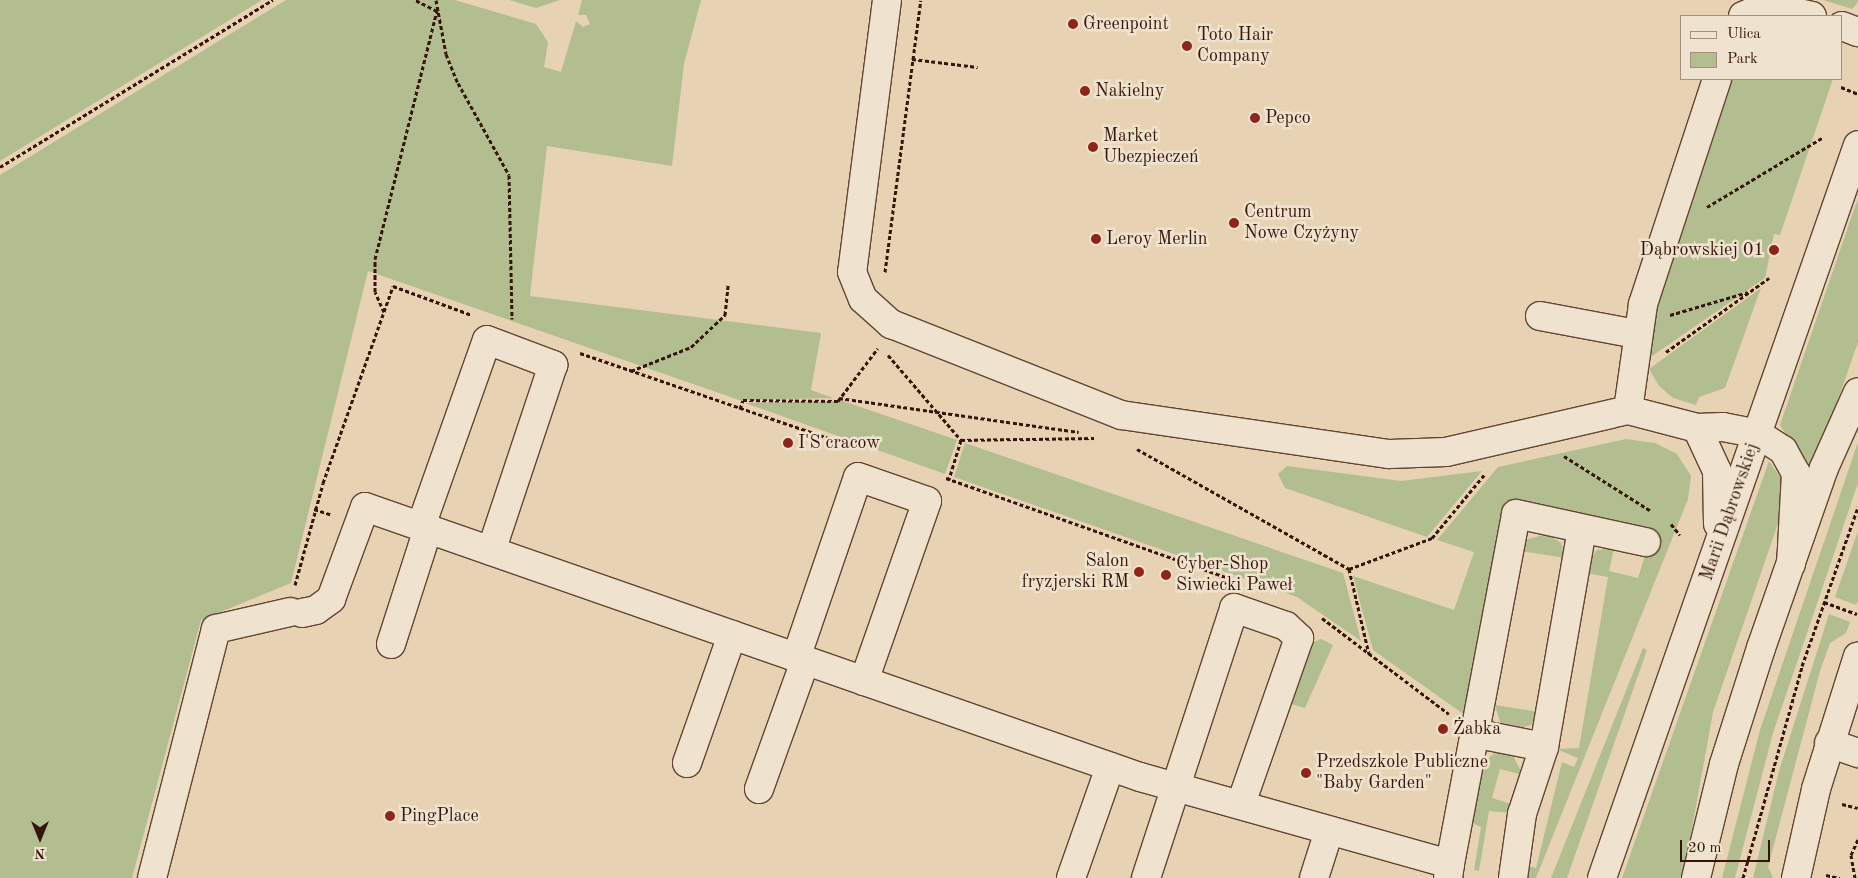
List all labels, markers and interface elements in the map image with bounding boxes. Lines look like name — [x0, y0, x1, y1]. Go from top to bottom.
place label: Greenpoint — [1083, 13, 1169, 35]
legend — [1680, 15, 1843, 80]
marker: Greenpoint — [1067, 18, 1079, 30]
place label: Toto Hair Company — [1197, 25, 1273, 68]
text: Ulica — [1727, 27, 1761, 42]
marker: Toto Hair Company — [1181, 40, 1193, 52]
text: Park — [1727, 52, 1758, 67]
place label: Nakielny — [1095, 80, 1164, 102]
marker: Nakielny — [1079, 85, 1091, 97]
place label: Pepco — [1265, 107, 1311, 129]
marker: Pepco — [1249, 112, 1261, 124]
place label: Market Ubezpieczeń — [1103, 126, 1199, 168]
marker: Market Ubezpieczeń — [1087, 141, 1099, 153]
place label: Centrum Nowe Czyżyny — [1244, 202, 1359, 244]
marker: Centrum Nowe Czyżyny — [1228, 217, 1240, 229]
place label: Leroy Merlin — [1106, 228, 1207, 250]
marker: Leroy Merlin — [1090, 233, 1102, 245]
place label: Dąbrowskiej 01 — [1640, 239, 1764, 261]
marker: Dąbrowskiej 01 — [1768, 244, 1780, 256]
place label: I'S cracow — [798, 432, 880, 454]
marker: I'S cracow — [782, 437, 794, 449]
street label: Marii Dąbrowskiej — [1696, 440, 1764, 584]
place label: Salon fryzjerski RM — [1022, 551, 1129, 594]
place label: Cyber-Shop Siwiecki Paweł — [1176, 554, 1292, 596]
marker: Salon fryzjerski RM — [1133, 566, 1145, 578]
marker: Cyber-Shop Siwiecki Paweł — [1160, 569, 1172, 581]
place label: Żabka — [1453, 718, 1501, 740]
marker: Żabka — [1437, 723, 1449, 735]
place label: Przedszkole Publiczne "Baby Garden" — [1316, 752, 1488, 794]
marker: Przedszkole Publiczne "Baby Garden" — [1300, 767, 1312, 779]
place label: PingPlace — [400, 805, 479, 827]
marker: PingPlace — [384, 810, 396, 822]
north arrow — [15, 813, 65, 863]
scale bar — [1683, 830, 1773, 862]
text: 20 m — [1688, 841, 1722, 856]
text: N — [35, 846, 45, 860]

